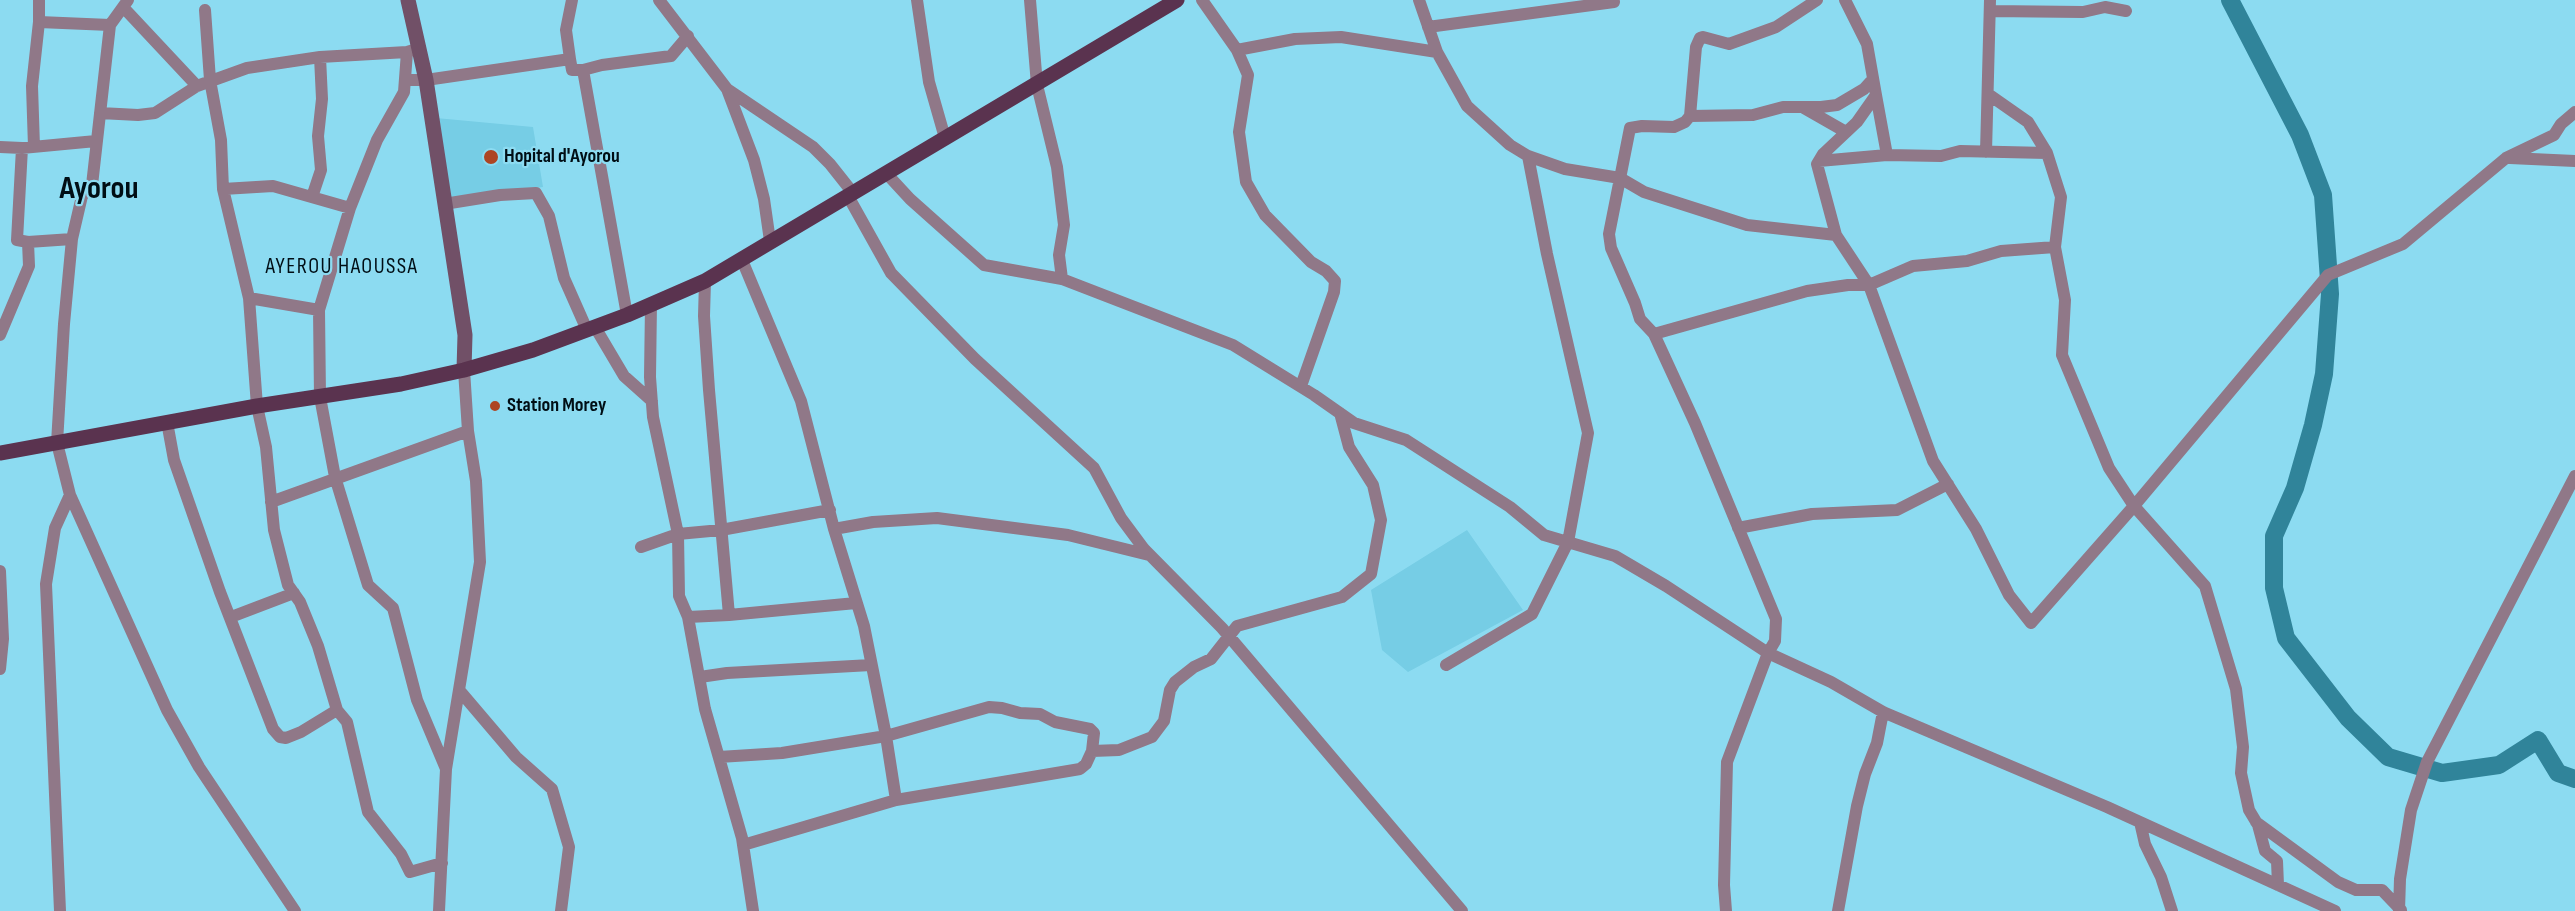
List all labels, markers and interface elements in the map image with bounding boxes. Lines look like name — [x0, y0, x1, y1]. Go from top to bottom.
place label: Hopital d'Ayorou — [504, 145, 620, 169]
marker: Hopital d'Ayorou — [482, 148, 500, 166]
district label: Ayorou — [59, 171, 139, 209]
district label: AYEROU HAOUSSA — [266, 254, 418, 280]
place label: Station Morey — [507, 394, 606, 418]
marker: Station Morey — [488, 399, 502, 413]

